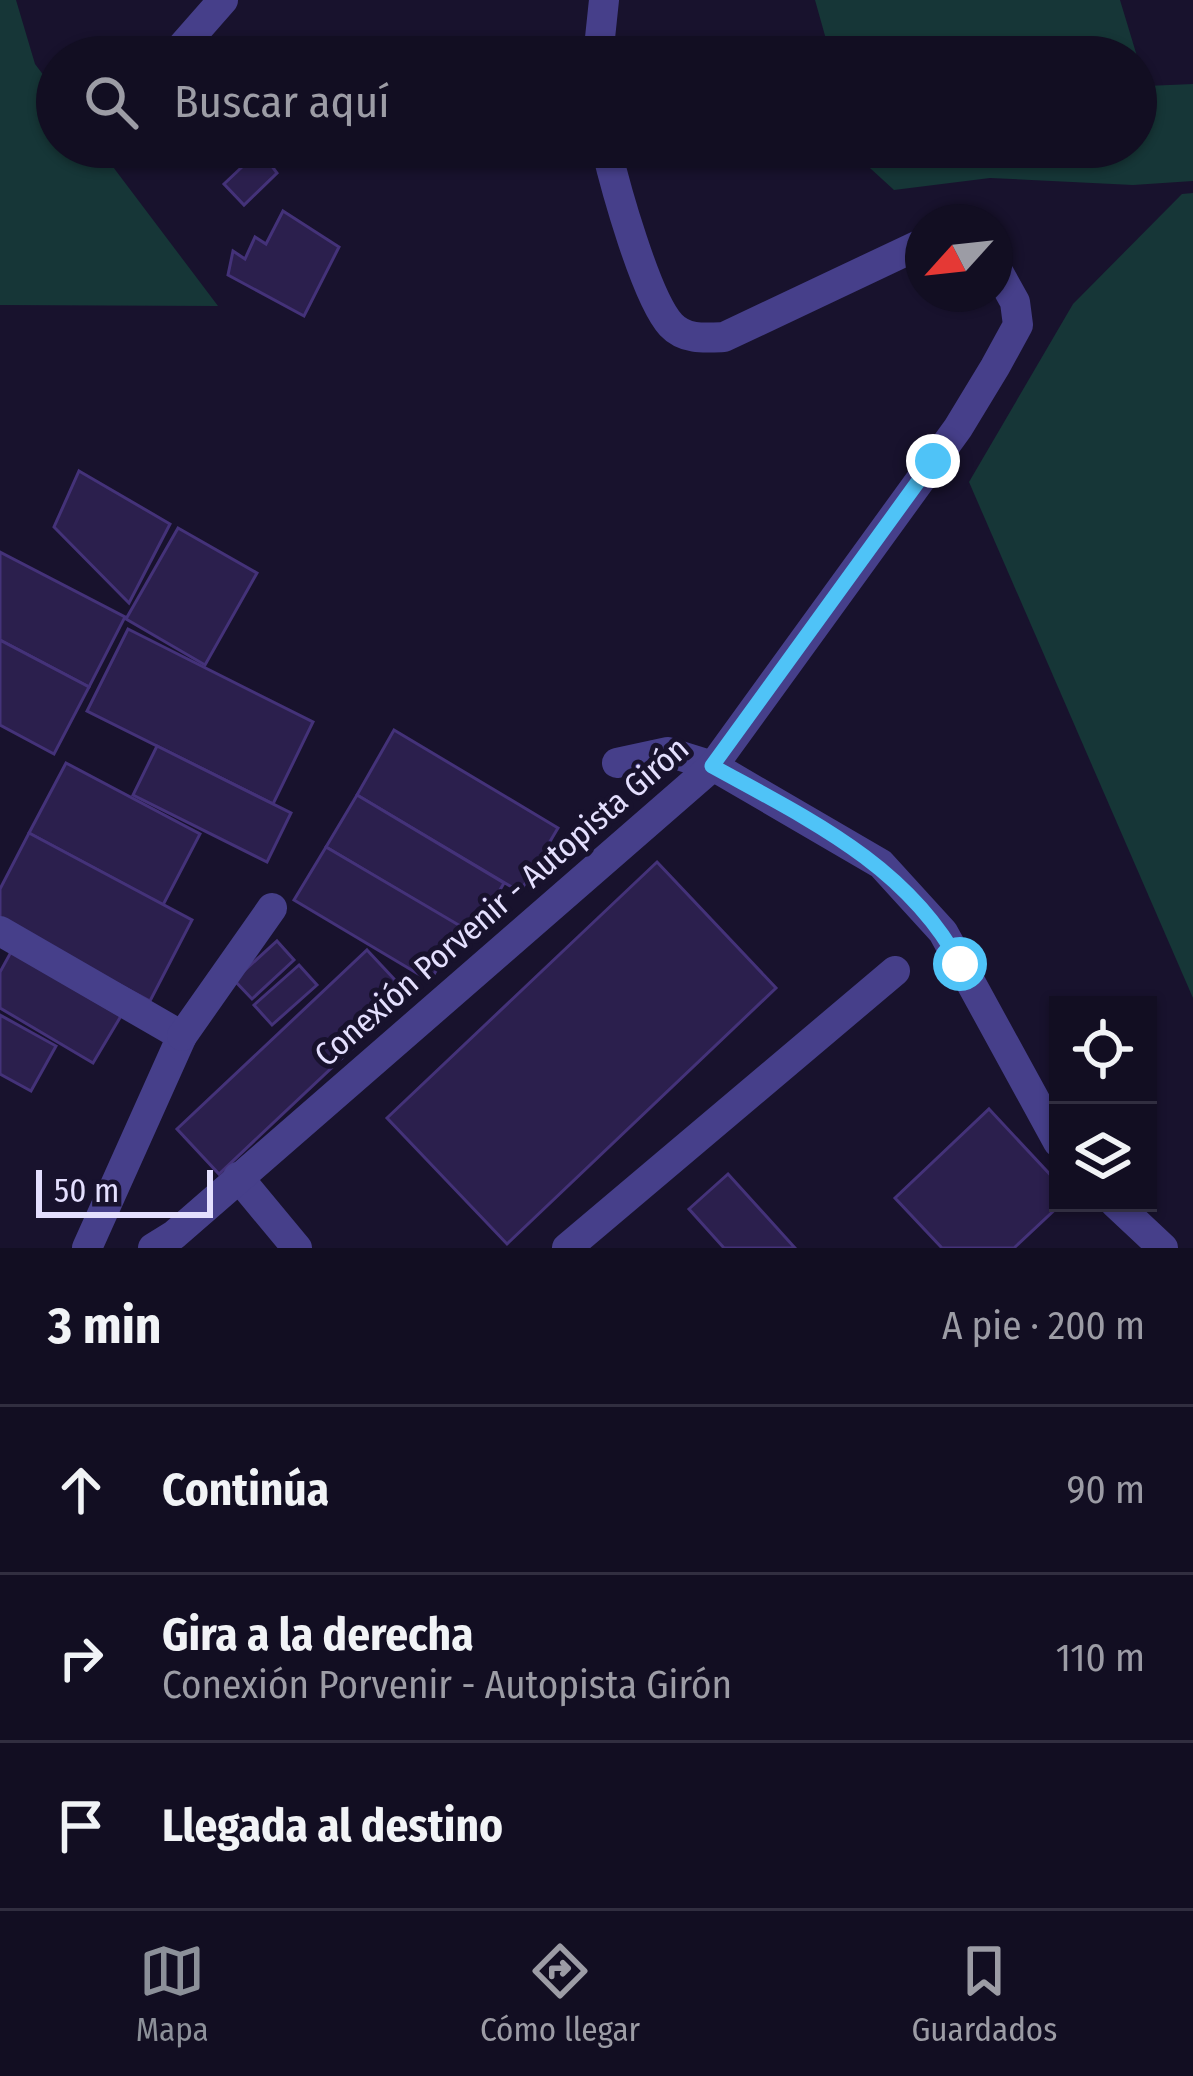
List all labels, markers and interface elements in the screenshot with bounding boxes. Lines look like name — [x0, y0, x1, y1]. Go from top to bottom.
search box — [36, 36, 1157, 168]
icon: search — [78, 69, 144, 135]
text: Buscar aquí — [174, 75, 390, 129]
north arrow — [905, 204, 1013, 312]
route end — [906, 434, 960, 488]
street label: Conexión Porvenir - Autopista Girón — [307, 728, 697, 1075]
route start — [933, 937, 987, 991]
map controls — [1049, 996, 1157, 1212]
button: locate — [1049, 996, 1157, 1104]
button: layers — [1049, 1104, 1157, 1212]
scale bar — [36, 1164, 213, 1217]
text: 50 m — [54, 1171, 119, 1211]
text: 3 min — [48, 1295, 162, 1357]
text: A pie · 200 m — [942, 1303, 1145, 1349]
icon: ahead — [48, 1457, 114, 1523]
text: Continúa — [162, 1463, 329, 1517]
text: 90 m — [1067, 1467, 1145, 1513]
text: Gira a la derecha — [162, 1608, 474, 1662]
icon: right — [48, 1625, 114, 1691]
text: 110 m — [1056, 1635, 1145, 1681]
text: Conexión Porvenir - Autopista Girón — [162, 1662, 732, 1708]
icon: arrive — [48, 1793, 114, 1859]
text: Llegada al destino — [162, 1799, 503, 1853]
tab: Mapa — [136, 1938, 209, 2050]
tab: Cómo llegar — [480, 1938, 640, 2050]
tab: Guardados — [911, 1938, 1057, 2050]

